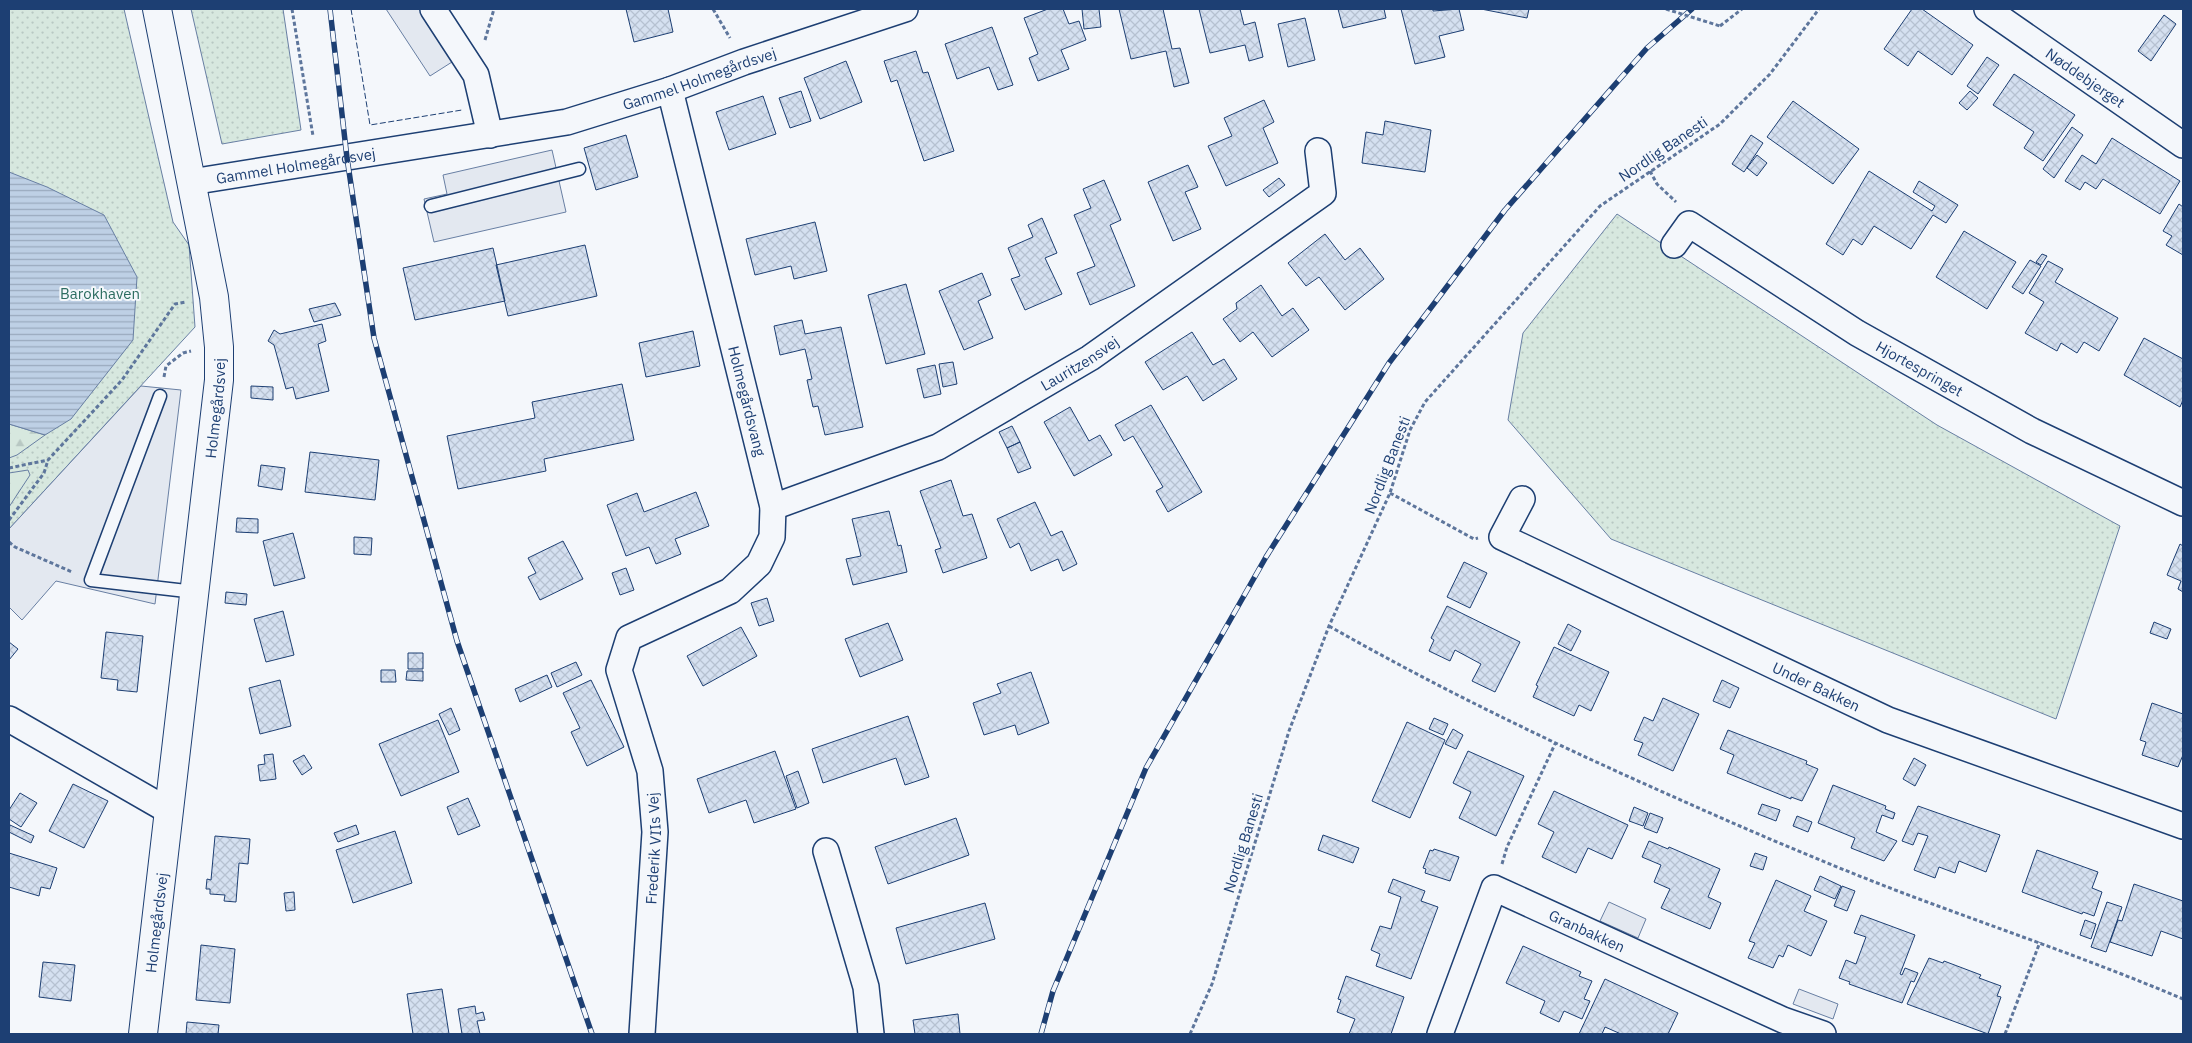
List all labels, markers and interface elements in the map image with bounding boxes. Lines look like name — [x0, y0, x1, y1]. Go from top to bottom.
street label: Gammel Holmegårdsvej — [620, 43, 778, 114]
street label: Nøddebjerget — [2042, 43, 2129, 111]
street label: Nordlig Banesti — [1615, 112, 1711, 186]
street label: Gammel Holmegårdsvej — [214, 143, 377, 187]
park label: Barokhaven — [60, 284, 140, 303]
street label: Lauritzensvej — [1037, 331, 1122, 395]
street label: Hjortespringet — [1873, 336, 1967, 400]
street label: Holmegårdsvang — [724, 344, 770, 458]
street label: Holmegårdsvej — [200, 358, 229, 459]
street label: Nordlig Banesti — [1360, 413, 1414, 517]
street label: Under Bakken — [1770, 657, 1863, 715]
street label: Nordlig Banesti — [1219, 791, 1267, 895]
street label: Frederik VIIs Vej — [641, 792, 665, 905]
street label: Holmegårdsvej — [141, 872, 171, 974]
street label: Granbakken — [1546, 905, 1628, 956]

